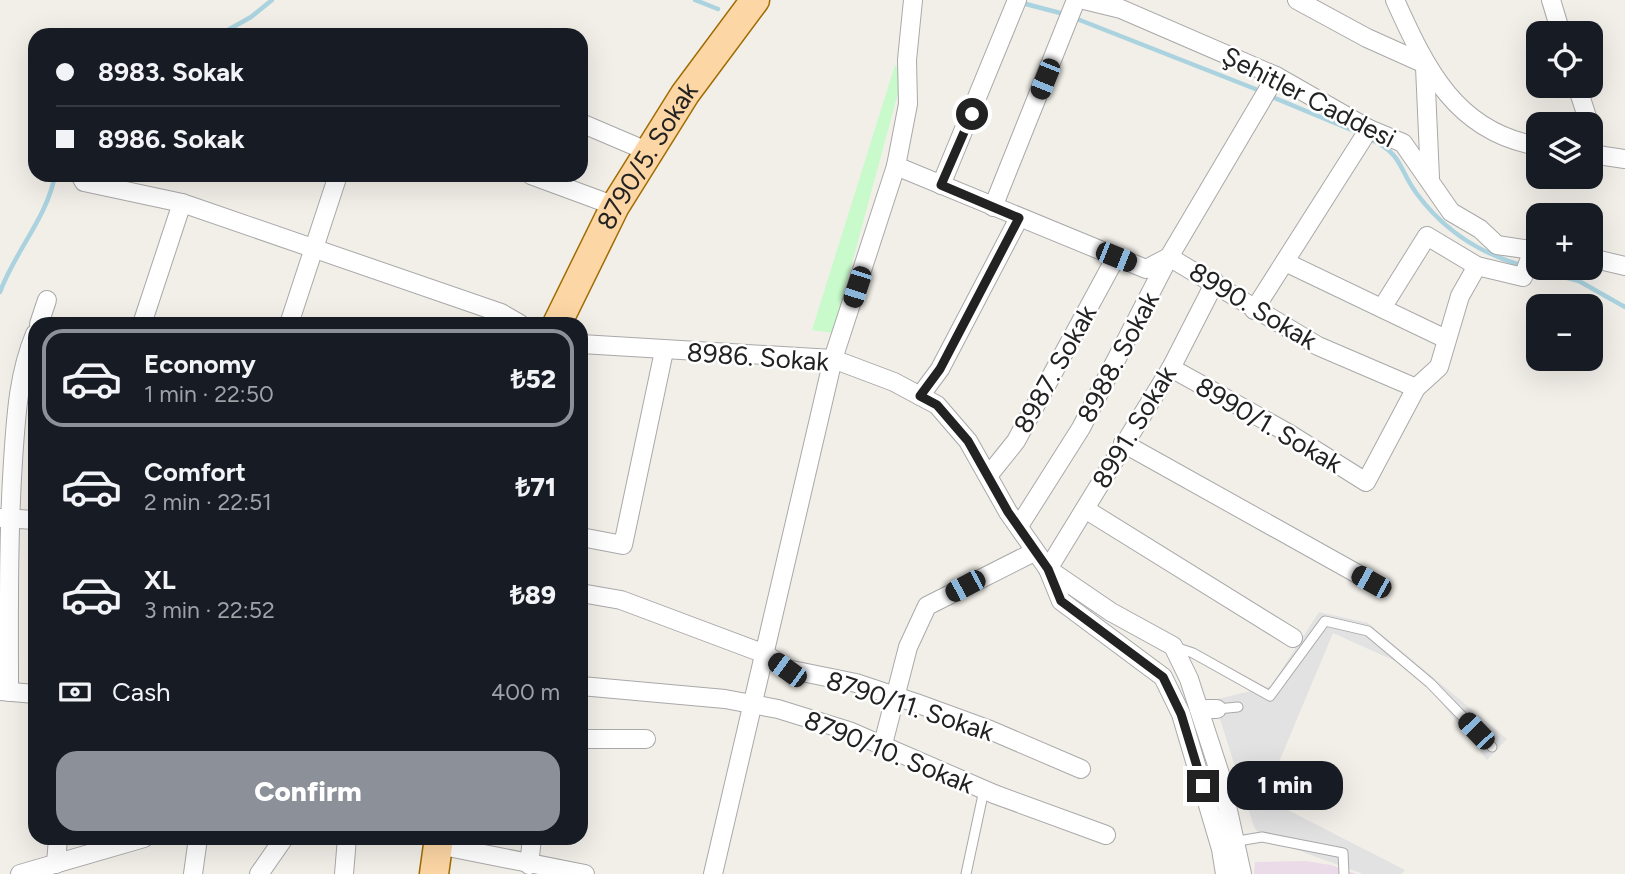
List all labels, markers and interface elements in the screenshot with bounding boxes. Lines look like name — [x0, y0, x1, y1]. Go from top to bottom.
map controls — [1526, 21, 1603, 371]
button: locate — [1526, 21, 1603, 98]
street label: Şehitler Caddesi — [1217, 40, 1401, 154]
text: 8983. Sokak — [98, 56, 244, 88]
car — [1028, 56, 1063, 102]
street label: 8790/5. Sokak — [590, 75, 705, 235]
route start — [956, 98, 988, 130]
button: layers — [1526, 112, 1603, 189]
text: 8986. Sokak — [98, 123, 245, 155]
button: + — [1526, 203, 1603, 280]
car — [1093, 239, 1140, 275]
street label: 8990. Sokak — [1183, 255, 1323, 357]
car — [841, 264, 874, 310]
street label: 8988. Sokak — [1070, 286, 1166, 428]
button: − — [1526, 294, 1603, 371]
street label: 8987. Sokak — [1007, 299, 1104, 439]
street label: 8986. Sokak — [686, 336, 831, 378]
icon: car — [60, 347, 123, 410]
text: Economy — [144, 348, 256, 380]
street label: 8991. Sokak — [1085, 360, 1183, 494]
text: ₺52 — [511, 363, 556, 395]
street label: 8990/1. Sokak — [1190, 370, 1348, 480]
text: 1 min · 22:50 — [144, 380, 274, 408]
icon: car — [60, 455, 123, 518]
text: Comfort — [144, 456, 246, 488]
text: ₺71 — [515, 471, 556, 503]
text: 2 min · 22:51 — [144, 488, 272, 516]
icon: car — [60, 563, 123, 626]
car — [1348, 563, 1395, 601]
text: XL — [144, 564, 176, 596]
car — [942, 567, 989, 605]
text: ₺89 — [510, 579, 556, 611]
text: 3 min · 22:52 — [144, 596, 275, 624]
car — [764, 649, 811, 691]
street label: 8790/11. Sokak — [822, 664, 998, 748]
icon: cash — [56, 673, 94, 711]
text: Cash — [112, 676, 171, 708]
text: 400 m — [491, 678, 560, 706]
street label: 8790/10. Sokak — [800, 703, 979, 801]
car — [1454, 709, 1499, 753]
button: Confirm — [56, 751, 560, 831]
callout: 1 min — [1228, 762, 1343, 810]
route end — [1187, 770, 1219, 802]
text: 1 min — [1258, 771, 1312, 799]

